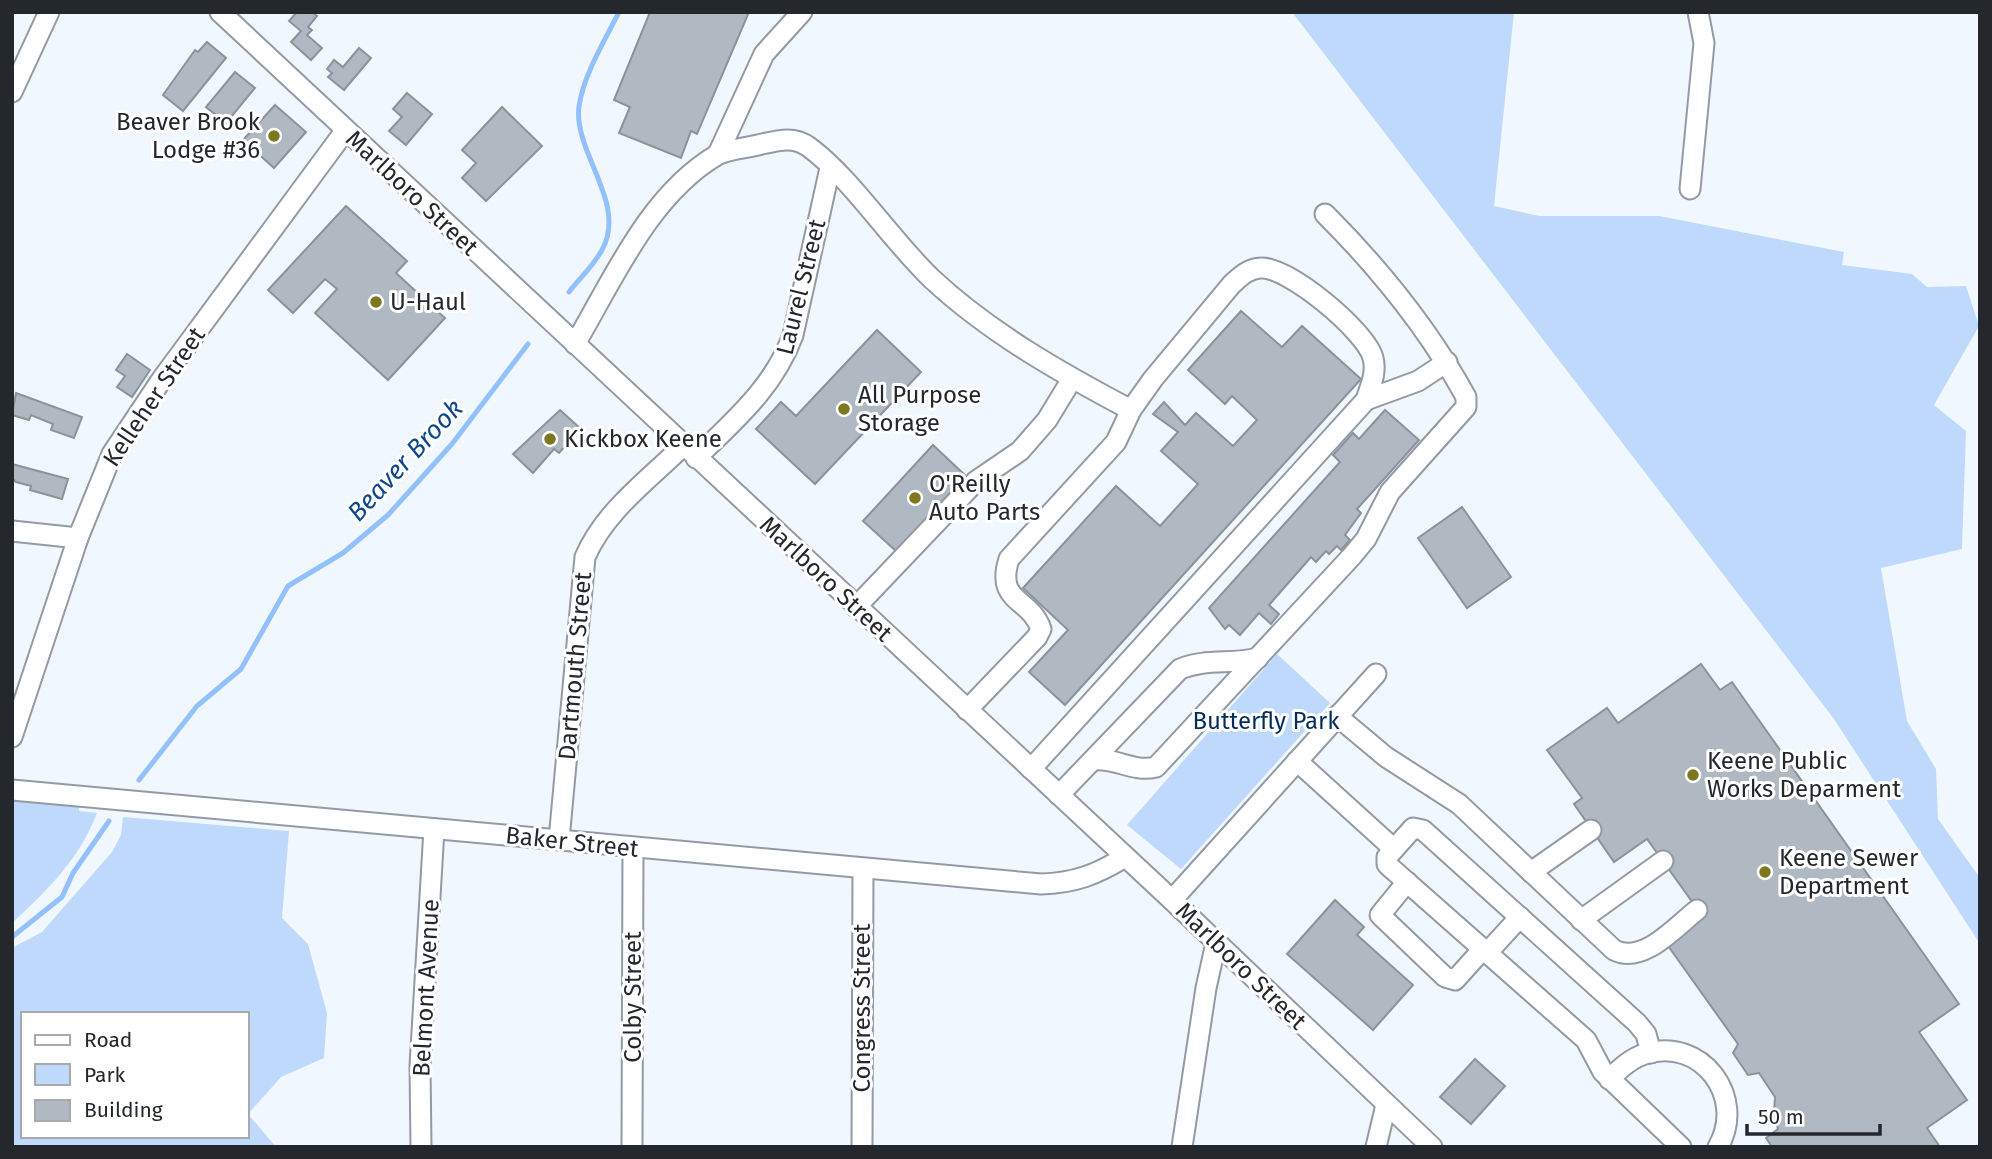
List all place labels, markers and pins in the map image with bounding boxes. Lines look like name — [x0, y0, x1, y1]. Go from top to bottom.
place label: Beaver Brook Lodge #36 — [116, 108, 261, 164]
marker: Beaver Brook Lodge #36 — [266, 128, 282, 144]
place label: U-Haul — [390, 288, 466, 316]
marker: U-Haul — [368, 294, 384, 310]
place label: All Purpose Storage — [858, 381, 981, 437]
marker: All Purpose Storage — [836, 401, 852, 417]
place label: Kickbox Keene — [564, 425, 722, 453]
marker: Kickbox Keene — [542, 431, 558, 447]
place label: O'Reilly Auto Parts — [929, 470, 1040, 526]
marker: O'Reilly Auto Parts — [907, 490, 923, 506]
place label: Keene Public Works Deparment — [1707, 747, 1901, 803]
marker: Keene Public Works Deparment — [1685, 767, 1701, 783]
place label: Keene Sewer Department — [1779, 844, 1919, 900]
marker: Keene Sewer Department — [1757, 864, 1773, 880]

